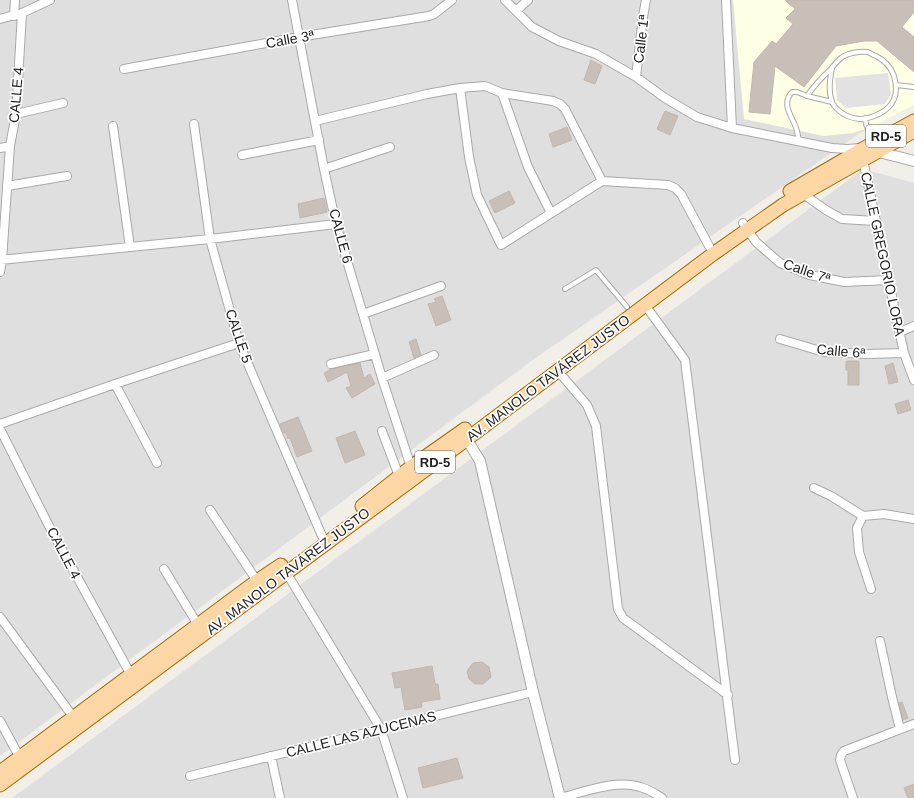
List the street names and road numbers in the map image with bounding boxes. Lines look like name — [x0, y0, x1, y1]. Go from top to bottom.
street label: Calle 1ª — [630, 13, 652, 64]
street label: Calle 3ª — [265, 27, 316, 51]
street label: CALLE 4 — [6, 66, 26, 124]
road number: RD-5 — [866, 125, 906, 147]
street label: CALLE GREGORIO LORA — [858, 171, 908, 338]
street label: CALLE 6 — [326, 207, 356, 265]
street label: Calle 7ª — [781, 255, 833, 287]
street label: CALLE 5 — [222, 307, 256, 365]
street label: AV. MANOLO TAVÁREZ JUSTO — [463, 311, 633, 445]
street label: Calle 6ª — [816, 341, 867, 361]
road number: RD-5 — [415, 451, 455, 473]
street label: AV. MANOLO TAVÁREZ JUSTO — [203, 504, 373, 638]
street label: CALLE 4 — [44, 525, 84, 582]
street label: CALLE LAS AZUCENAS — [284, 708, 438, 760]

